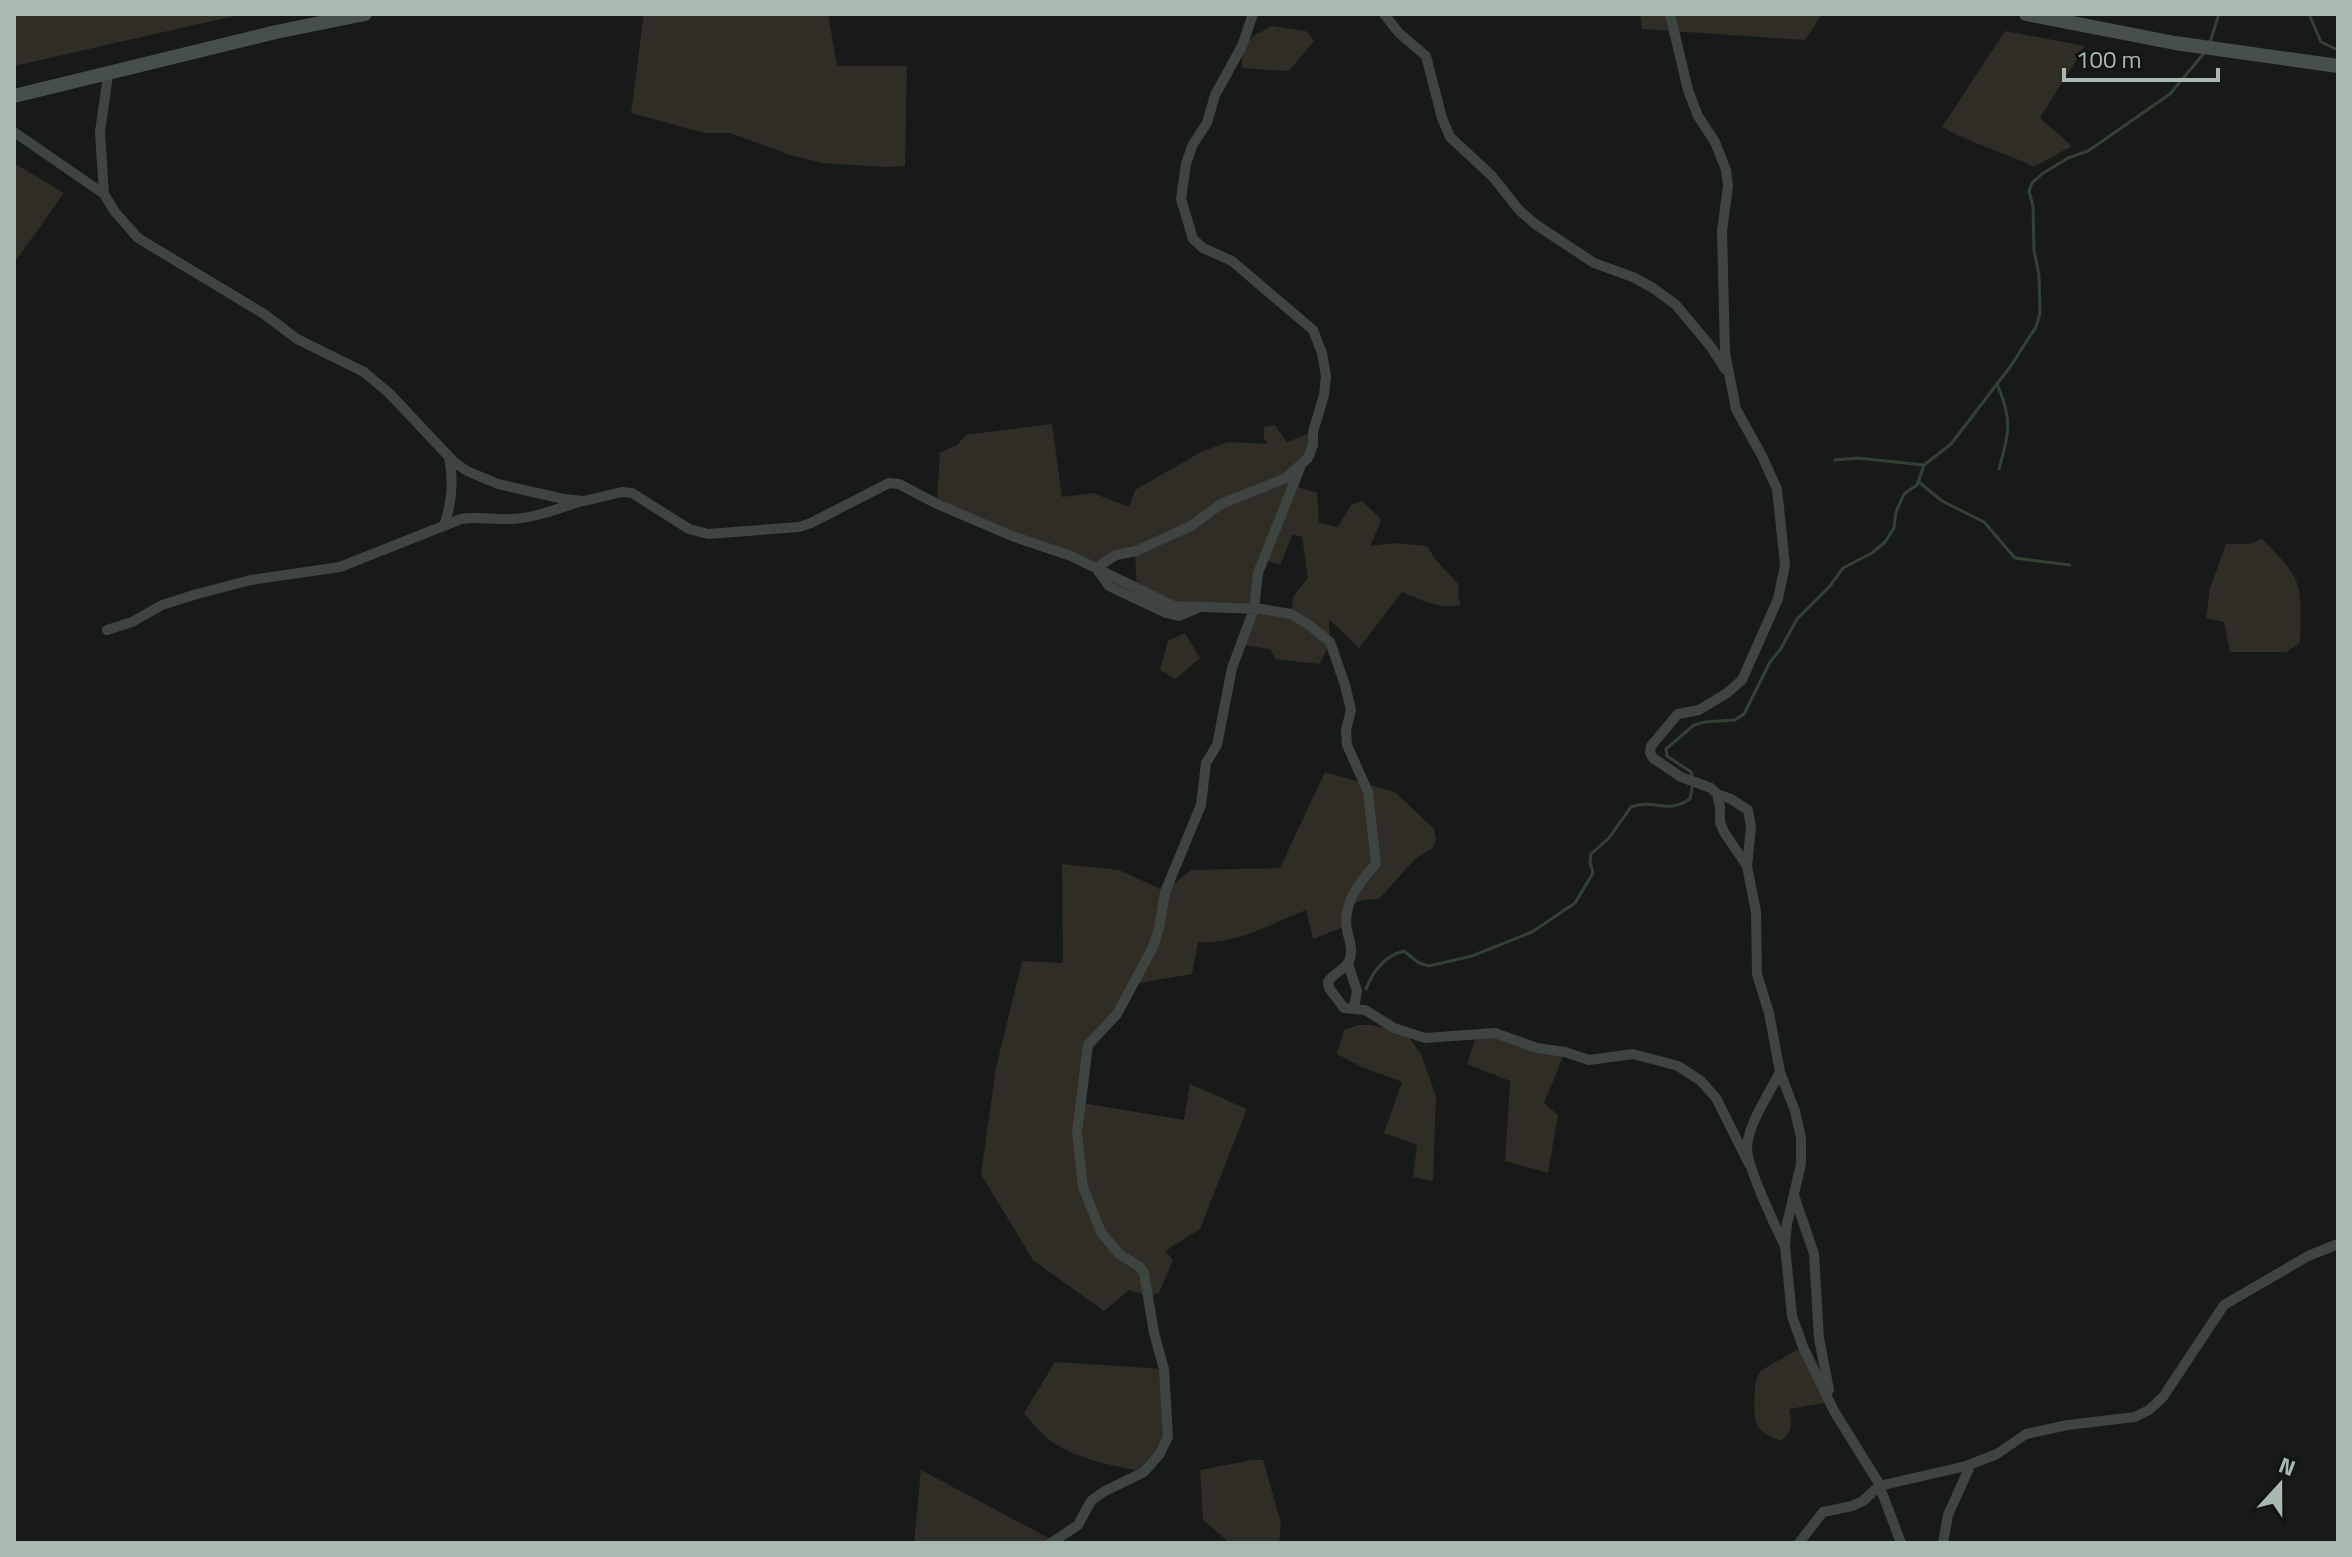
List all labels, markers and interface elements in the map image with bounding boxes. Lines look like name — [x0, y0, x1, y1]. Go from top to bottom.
scale bar — [2064, 32, 2218, 82]
text: 100 m — [2076, 41, 2142, 77]
north arrow — [2240, 1445, 2320, 1525]
text: N — [2274, 1448, 2300, 1485]

